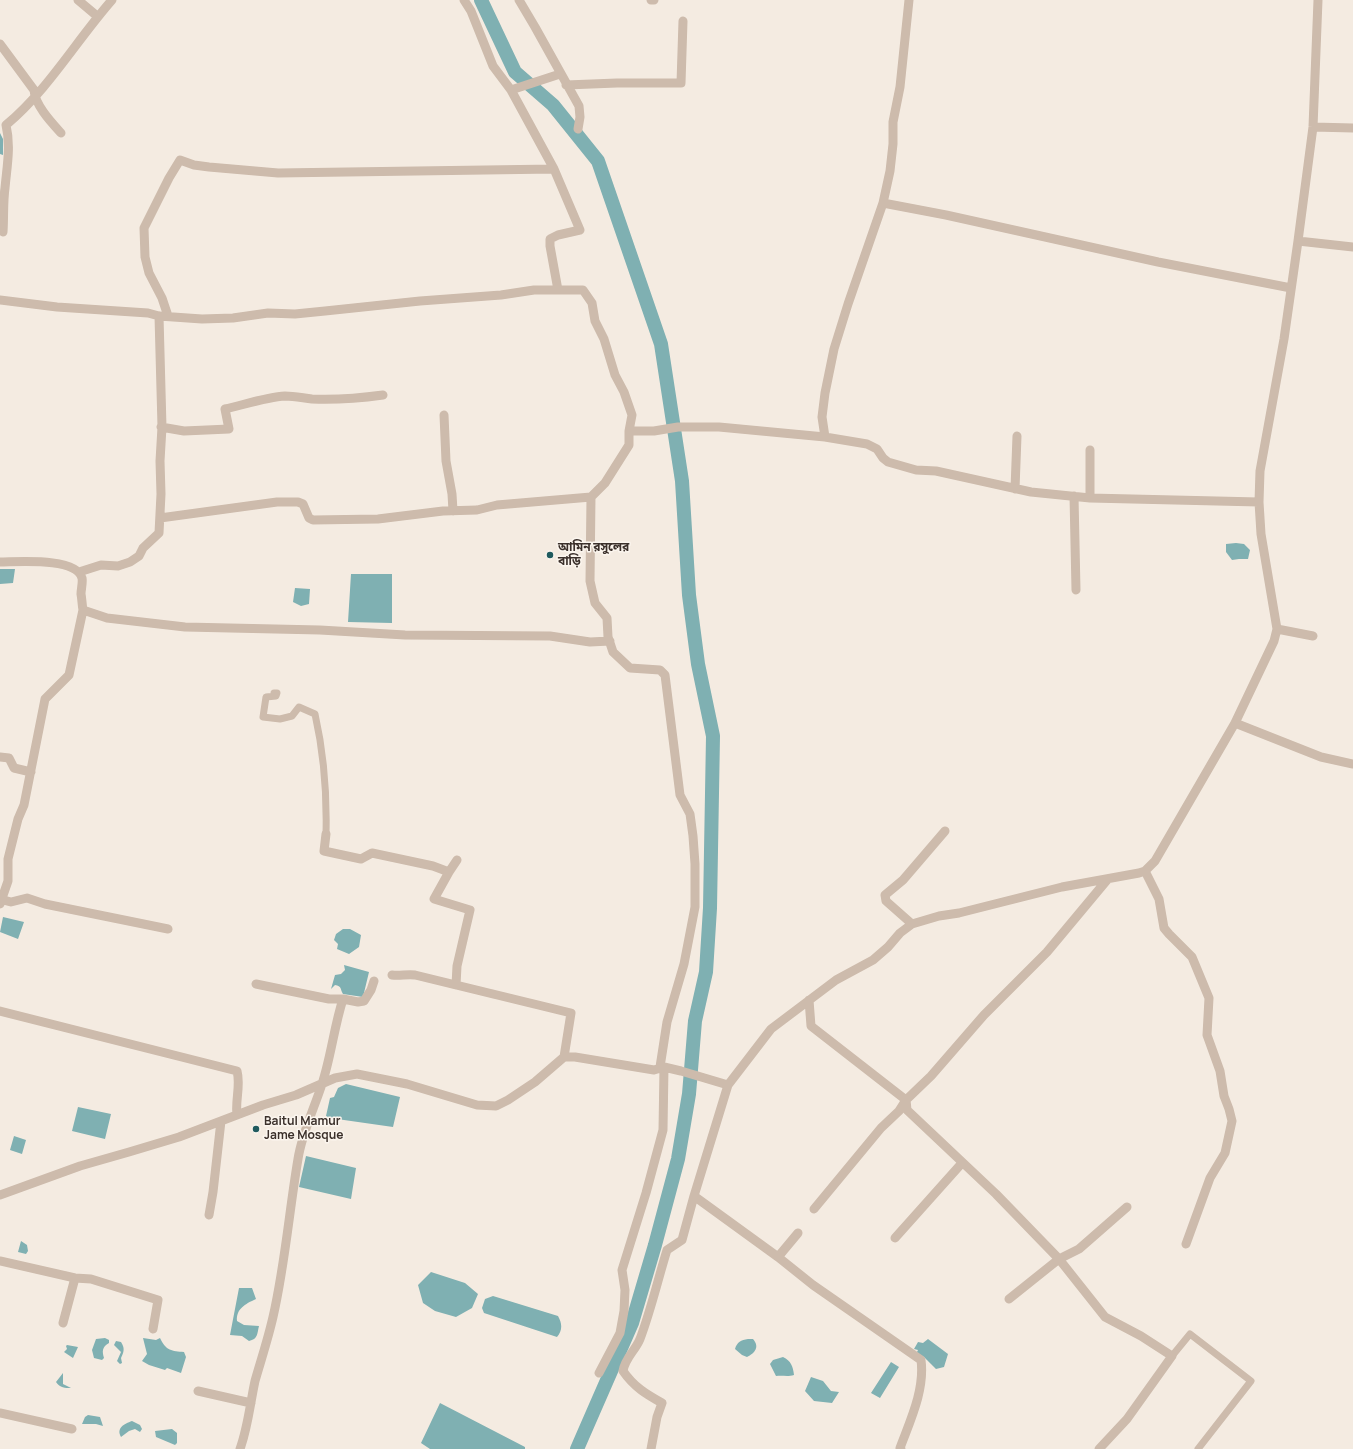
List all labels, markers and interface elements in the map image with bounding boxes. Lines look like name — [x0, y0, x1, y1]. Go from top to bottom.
place label: আমিন রসুলের বাড়ি — [558, 541, 629, 569]
marker: আমিন রসুলের বাড়ি — [545, 550, 555, 560]
place label: Baitul Mamur Jame Mosque — [264, 1115, 343, 1143]
marker: Baitul Mamur Jame Mosque — [251, 1124, 261, 1134]

